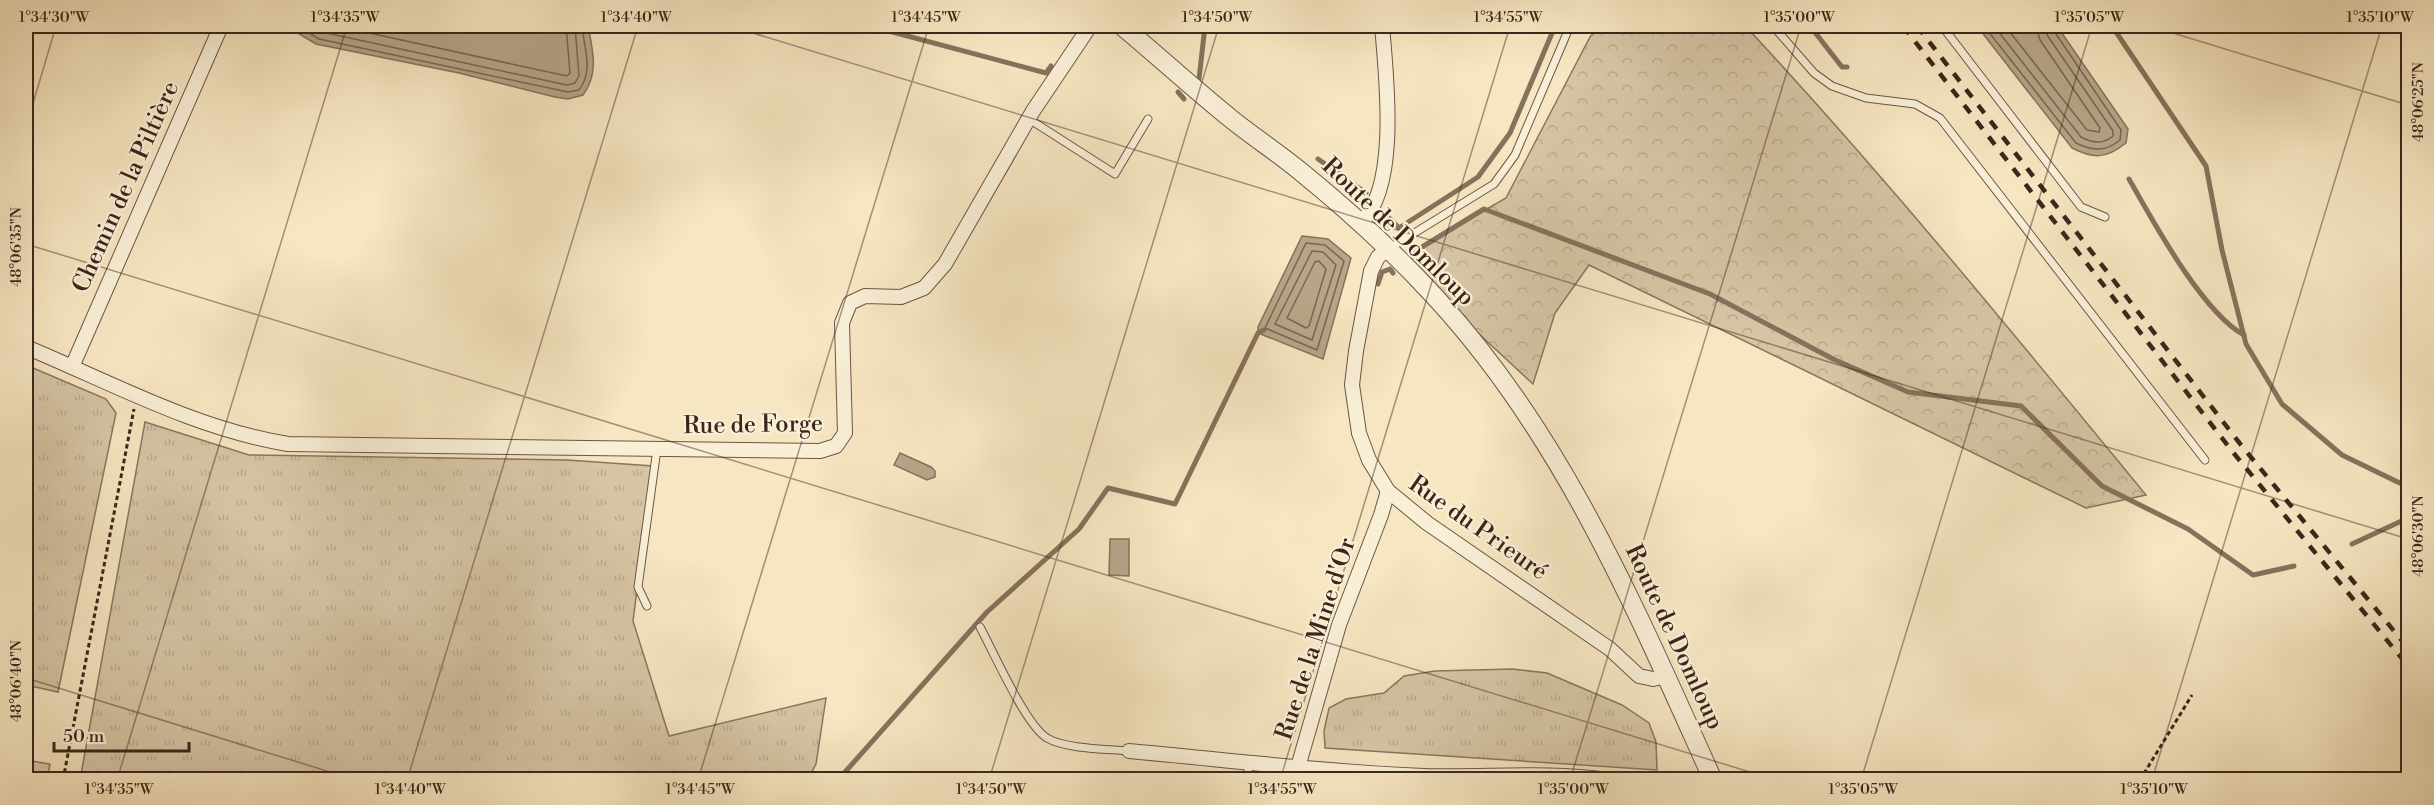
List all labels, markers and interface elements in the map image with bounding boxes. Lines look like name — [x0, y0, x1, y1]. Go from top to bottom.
text: 1°34'30"W — [19, 8, 90, 27]
text: 1°34'35"W — [311, 8, 380, 27]
text: 1°34'40"W — [600, 8, 672, 27]
text: 1°34'45"W — [891, 8, 961, 27]
text: 1°34'50"W — [1182, 8, 1253, 27]
text: 1°34'55"W — [1474, 8, 1543, 27]
text: 1°35'00"W — [1763, 8, 1835, 27]
text: 1°35'05"W — [2054, 8, 2124, 27]
text: 1°35'10"W — [2346, 8, 2414, 27]
text: 48°06'25"N — [2409, 62, 2428, 142]
street label: Chemin de la Piltière — [66, 77, 186, 297]
street label: Route de Domloup — [1315, 151, 1481, 313]
text: 48°06'35"N — [7, 207, 26, 287]
street label: Rue de Forge — [683, 409, 823, 441]
street label: Rue du Prieuré — [1403, 469, 1553, 587]
text: 48°06'30"N — [2409, 495, 2428, 577]
street label: Rue de la Mine d'Or — [1269, 534, 1363, 744]
street label: Route de Domloup — [1618, 540, 1730, 734]
text: 48°06'40"N — [7, 640, 26, 722]
scale bar — [54, 715, 189, 753]
text: 50 m — [63, 725, 105, 748]
text: 1°34'35"W — [85, 780, 154, 799]
text: 1°34'40"W — [374, 780, 446, 799]
text: 1°34'45"W — [665, 780, 735, 799]
text: 1°34'50"W — [956, 780, 1027, 799]
text: 1°34'55"W — [1248, 780, 1317, 799]
text: 1°35'00"W — [1537, 780, 1609, 799]
text: 1°35'05"W — [1828, 780, 1898, 799]
text: 1°35'10"W — [2120, 780, 2188, 799]

